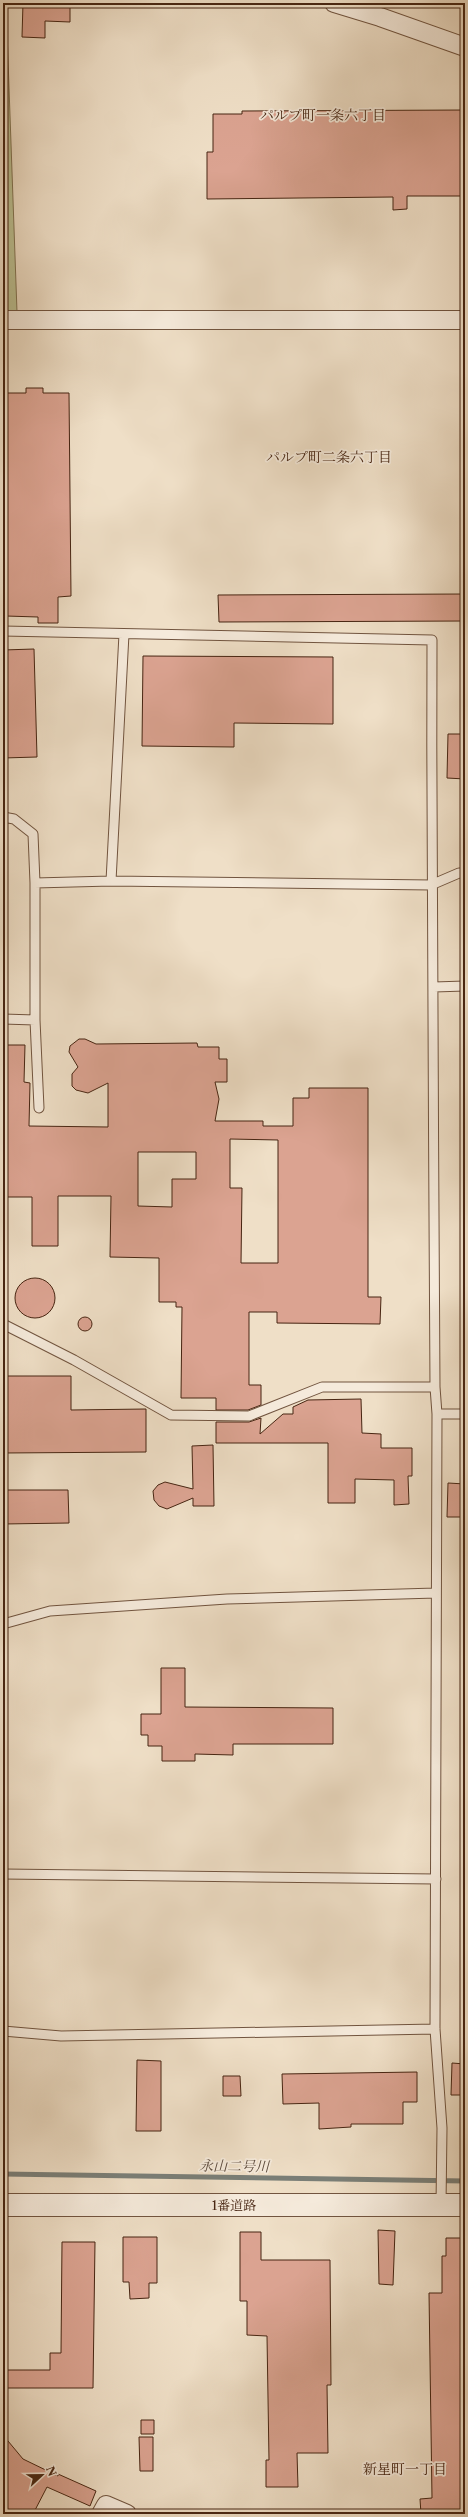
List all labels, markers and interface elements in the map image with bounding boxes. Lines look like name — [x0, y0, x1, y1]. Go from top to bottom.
district label: パルプ町一条六丁目 — [260, 106, 386, 124]
district label: パルプ町二条六丁目 — [266, 448, 392, 466]
water label: 永山二号川 — [199, 2156, 271, 2176]
street label: 1番道路 — [212, 2197, 256, 2213]
north arrow — [22, 2455, 62, 2495]
district label: 新星町一丁目 — [363, 2460, 447, 2478]
text: N — [43, 2464, 60, 2479]

